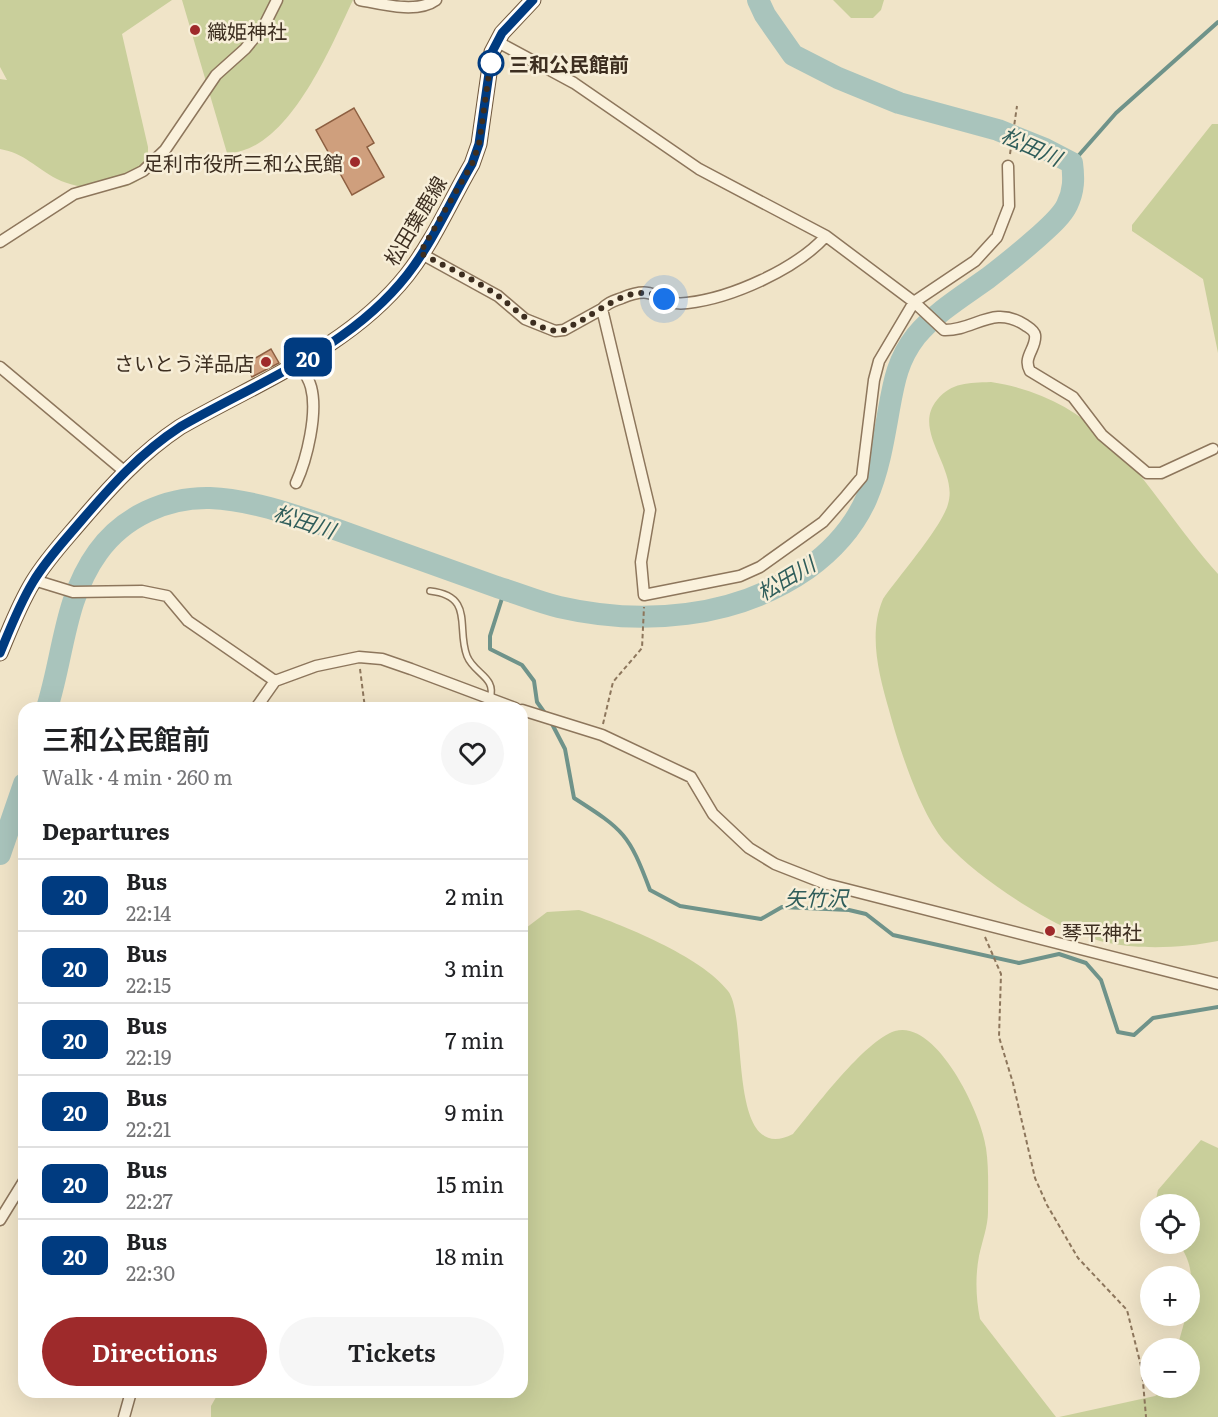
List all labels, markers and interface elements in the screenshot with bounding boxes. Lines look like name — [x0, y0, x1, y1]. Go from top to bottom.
place label: 織姫神社 — [207, 15, 287, 45]
marker: 織姫神社 — [188, 23, 202, 37]
place label: 三和公民館前 — [509, 48, 629, 78]
marker: 三和公民館前 — [478, 50, 504, 76]
water label: 松田川 — [997, 118, 1069, 173]
place label: 足利市役所三和公民館 — [143, 147, 343, 177]
marker: 足利市役所三和公民館 — [348, 155, 362, 169]
street label: 松田葉鹿線 — [375, 169, 453, 271]
your location — [649, 284, 679, 314]
line badge: 20 — [281, 338, 335, 376]
text: 20 — [296, 342, 320, 373]
place label: さいとう洋品店 — [114, 347, 254, 377]
marker: さいとう洋品店 — [259, 355, 273, 369]
water label: 松田川 — [270, 496, 342, 545]
water label: 松田川 — [750, 546, 822, 607]
text: 三和公民館前 — [42, 717, 210, 759]
button: heart — [441, 722, 504, 785]
text: Walk · 4 min · 260 m — [42, 761, 233, 791]
text: Departures — [42, 814, 169, 847]
text: Bus — [126, 864, 167, 897]
text: 2 min — [445, 879, 504, 912]
text: 20 — [63, 880, 87, 911]
water label: 矢竹沢 — [785, 881, 850, 912]
text: 22:14 — [126, 897, 171, 927]
place label: 琴平神社 — [1062, 916, 1142, 946]
marker: 琴平神社 — [1043, 924, 1057, 938]
text: Bus — [126, 936, 167, 969]
text: 3 min — [444, 951, 504, 984]
text: 20 — [63, 952, 87, 983]
text: 22:15 — [126, 969, 171, 999]
text: Bus — [126, 1008, 167, 1041]
text: 7 min — [445, 1023, 504, 1056]
text: 20 — [63, 1024, 87, 1055]
text: 22:19 — [126, 1041, 172, 1071]
text: Bus — [126, 1080, 167, 1113]
text: 9 min — [445, 1095, 504, 1128]
text: 20 — [63, 1096, 87, 1127]
text: 22:21 — [126, 1113, 171, 1143]
text: Bus — [126, 1152, 167, 1185]
text: 15 min — [436, 1167, 504, 1200]
text: 20 — [63, 1168, 87, 1199]
text: 22:27 — [126, 1185, 173, 1215]
map controls — [1140, 1194, 1200, 1398]
button: locate — [1140, 1194, 1200, 1254]
text: Bus — [126, 1224, 167, 1257]
text: 18 min — [435, 1239, 504, 1272]
text: 20 — [63, 1240, 87, 1271]
text: 22:30 — [126, 1257, 175, 1287]
button: + — [1140, 1266, 1200, 1326]
button: Directions — [42, 1317, 267, 1386]
button: Tickets — [279, 1317, 504, 1386]
button: − — [1140, 1338, 1200, 1398]

